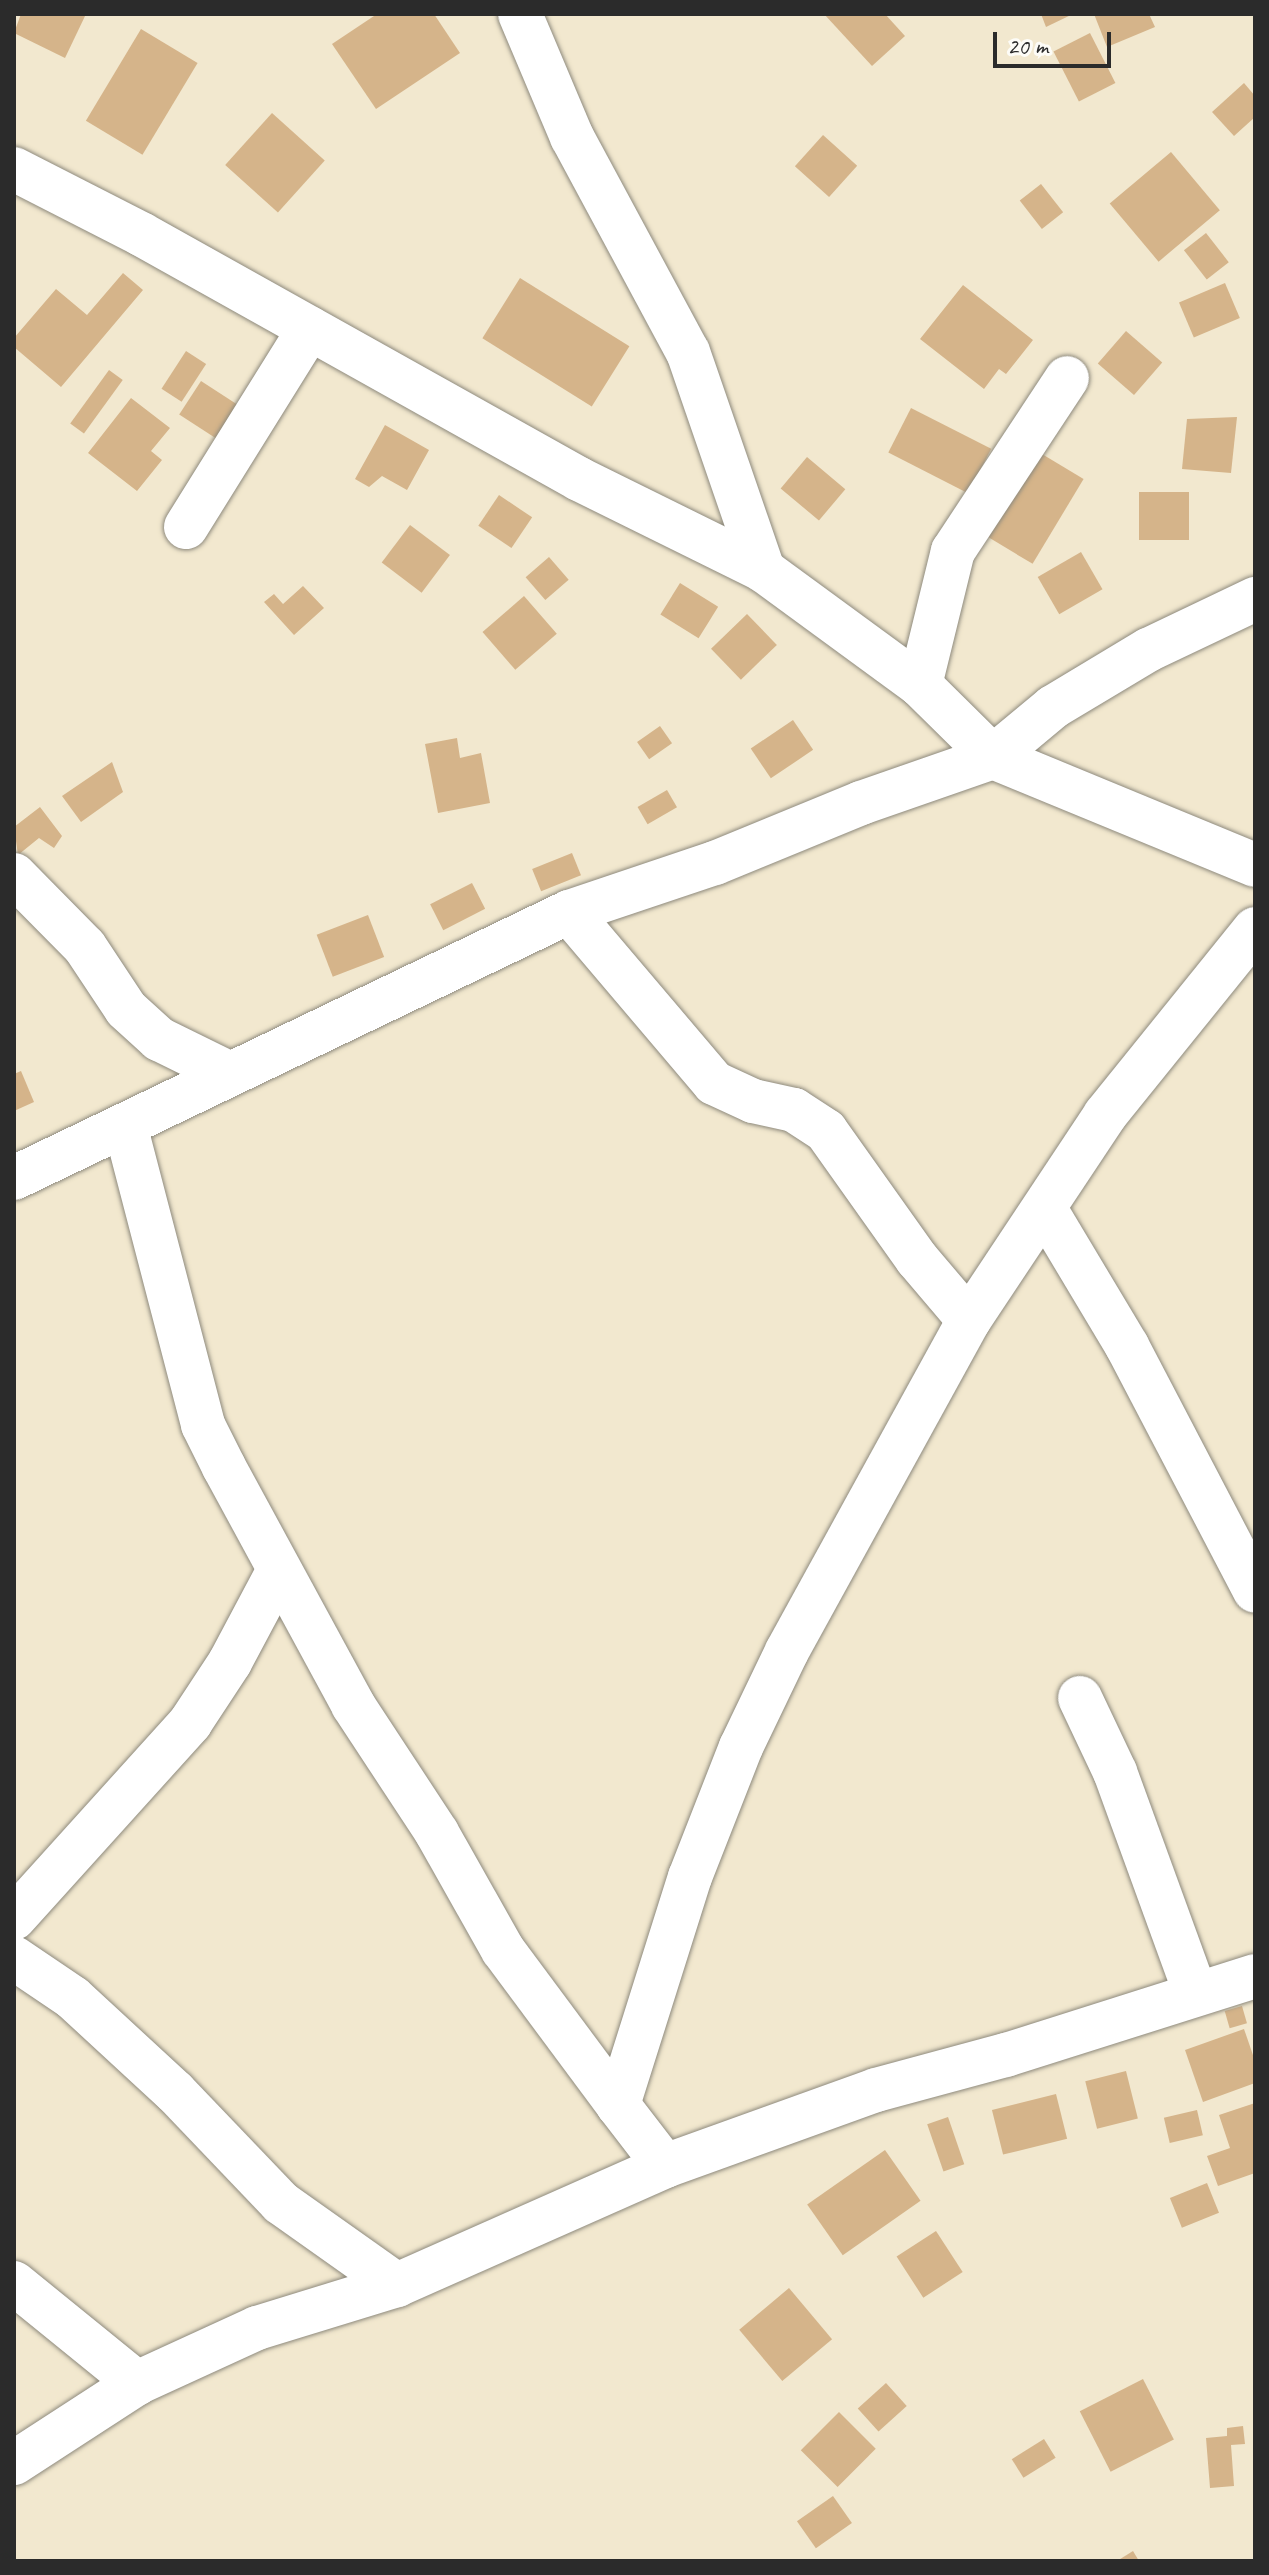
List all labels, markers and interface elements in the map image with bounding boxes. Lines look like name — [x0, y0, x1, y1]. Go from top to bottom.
scale bar — [997, 16, 1115, 66]
text: 20 m — [1007, 31, 1048, 61]

